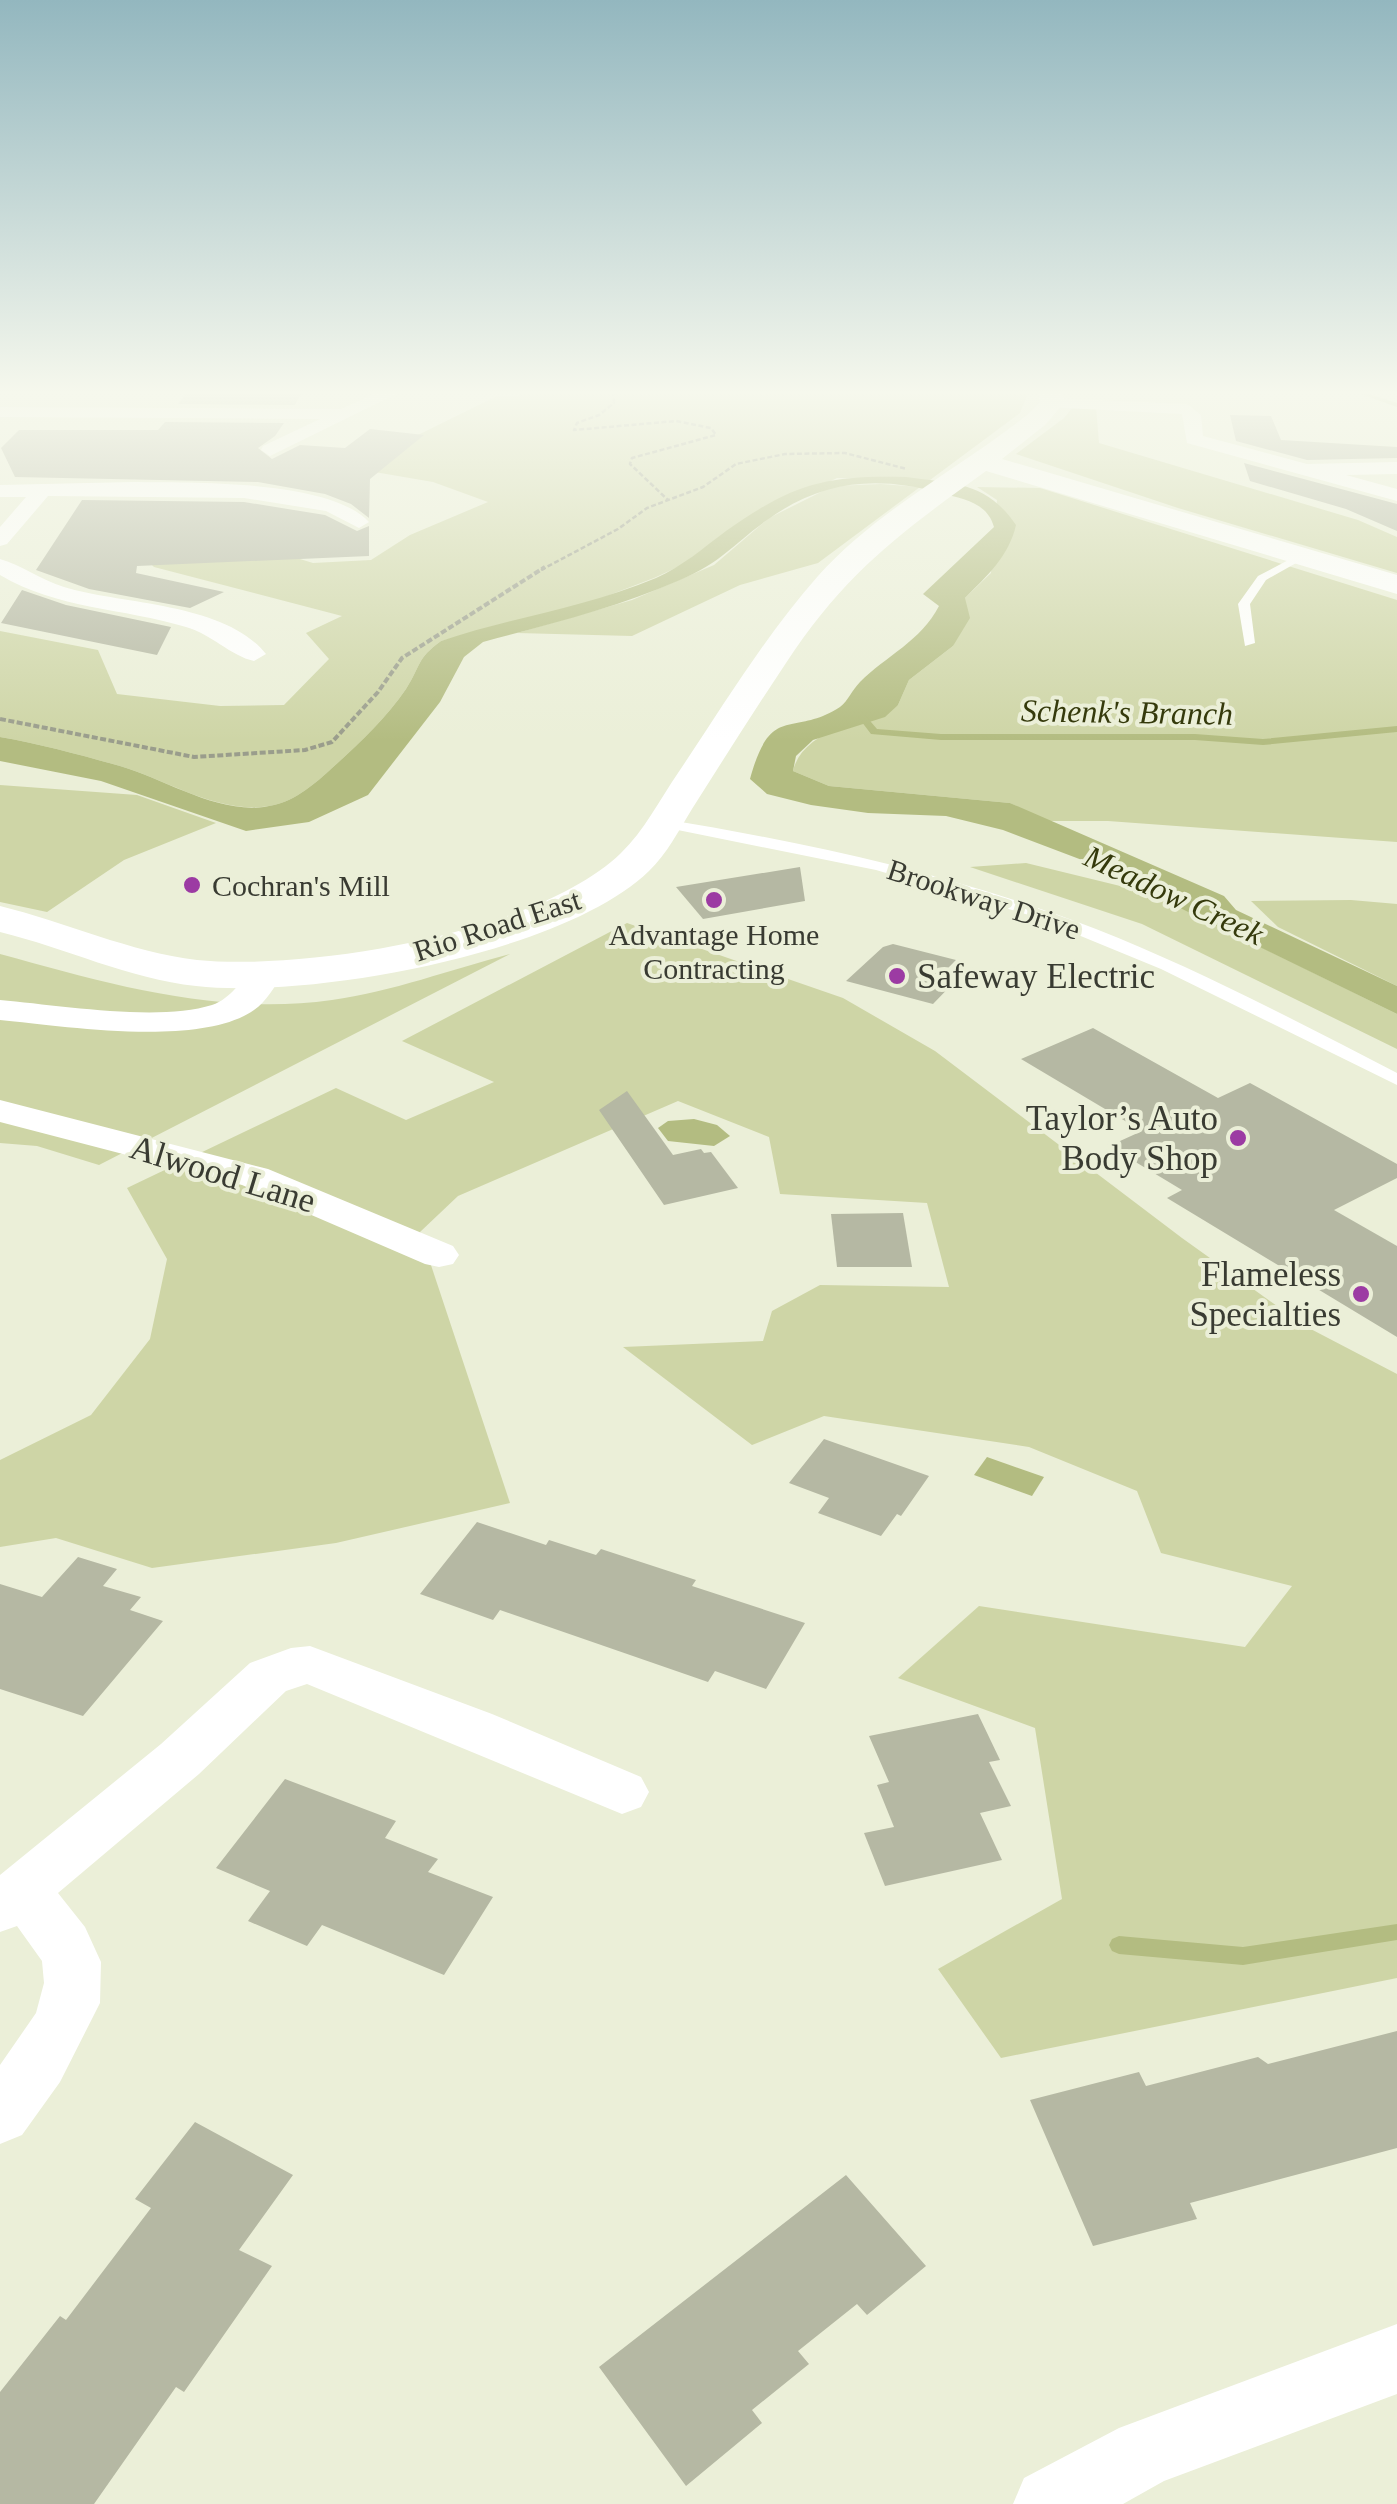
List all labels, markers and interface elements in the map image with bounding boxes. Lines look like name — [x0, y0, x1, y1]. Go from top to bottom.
water label: Schenk's Branch — [1021, 692, 1233, 732]
water label: Meadow Creek — [1078, 837, 1270, 953]
street label: Brookway Drive — [883, 852, 1085, 946]
place label: Cochran's Mill — [212, 869, 390, 902]
marker: Cochran's Mill — [181, 874, 203, 896]
street label: Rio Road East — [409, 882, 585, 967]
marker: Advantage Home Contracting — [703, 889, 725, 911]
place label: Advantage Home Contracting — [609, 918, 819, 985]
place label: Safeway Electric — [917, 957, 1155, 996]
marker: Safeway Electric — [886, 965, 908, 987]
place label: Taylor’s Auto Body Shop — [1026, 1099, 1218, 1178]
street label: Alwood Lane — [126, 1127, 320, 1221]
marker: Taylor’s Auto Body Shop — [1227, 1127, 1249, 1149]
place label: Flameless Specialties — [1189, 1255, 1341, 1334]
marker: Flameless Specialties — [1350, 1283, 1372, 1305]

